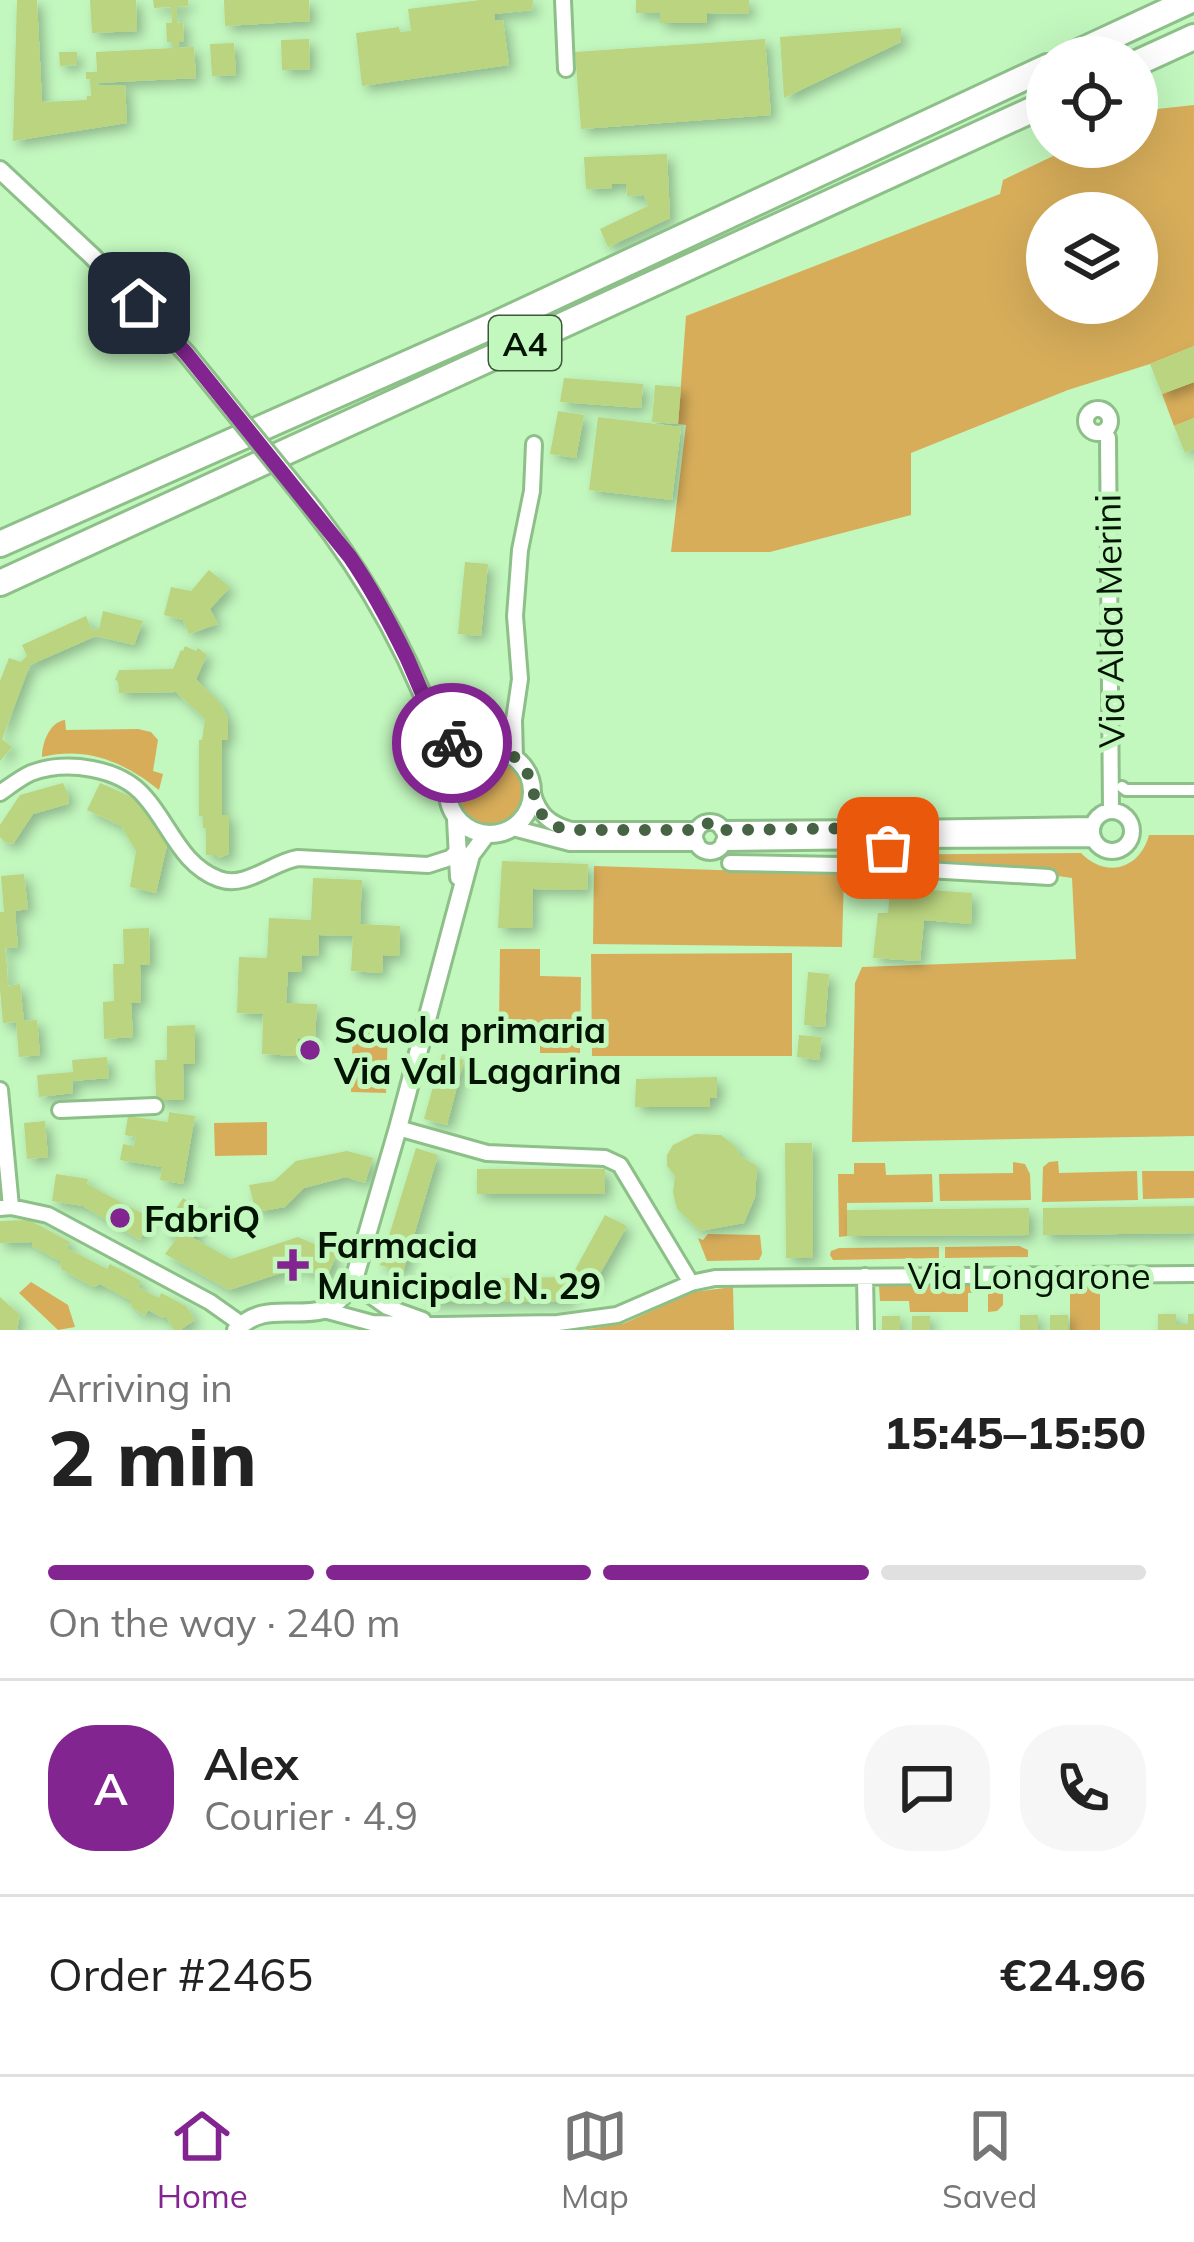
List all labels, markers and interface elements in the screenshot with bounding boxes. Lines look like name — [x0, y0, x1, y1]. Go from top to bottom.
map controls — [1026, 36, 1158, 324]
button: locate — [1026, 36, 1158, 168]
button: layers — [1026, 192, 1158, 324]
pin — [88, 252, 190, 354]
icon: home — [106, 270, 172, 336]
road number: A4 — [489, 316, 561, 370]
street label: Via Alda Merini — [1084, 494, 1134, 748]
courier — [392, 683, 512, 803]
icon: bike — [419, 710, 485, 776]
pin — [837, 797, 939, 899]
icon: bag — [855, 815, 921, 881]
place label: Scuola primaria Via Val Lagarina — [333, 1007, 622, 1093]
marker: Scuola primaria Via Val Lagarina — [297, 1037, 323, 1063]
place label: FabriQ — [144, 1196, 260, 1241]
marker: FabriQ — [107, 1205, 133, 1231]
place label: Farmacia Municipale N. 29 — [317, 1222, 601, 1308]
marker: Farmacia Municipale N. 29 — [280, 1252, 306, 1278]
street label: Via Longarone — [907, 1253, 1151, 1298]
text: Arriving in — [48, 1363, 233, 1412]
text: 15:45–15:50 — [884, 1404, 1146, 1460]
text: 2 min — [48, 1408, 257, 1506]
text: On the way · 240 m — [48, 1598, 400, 1647]
button: chat — [864, 1725, 990, 1851]
button: phone — [1020, 1725, 1146, 1851]
text: Alex — [204, 1735, 299, 1791]
text: A — [94, 1760, 128, 1816]
text: Courier · 4.9 — [204, 1791, 418, 1840]
text: Order #2465 — [48, 1946, 313, 2002]
text: €24.96 — [1000, 1946, 1146, 2002]
tab: Home — [157, 2103, 248, 2216]
tab: Map — [561, 2103, 629, 2216]
tab: Saved — [942, 2103, 1037, 2216]

